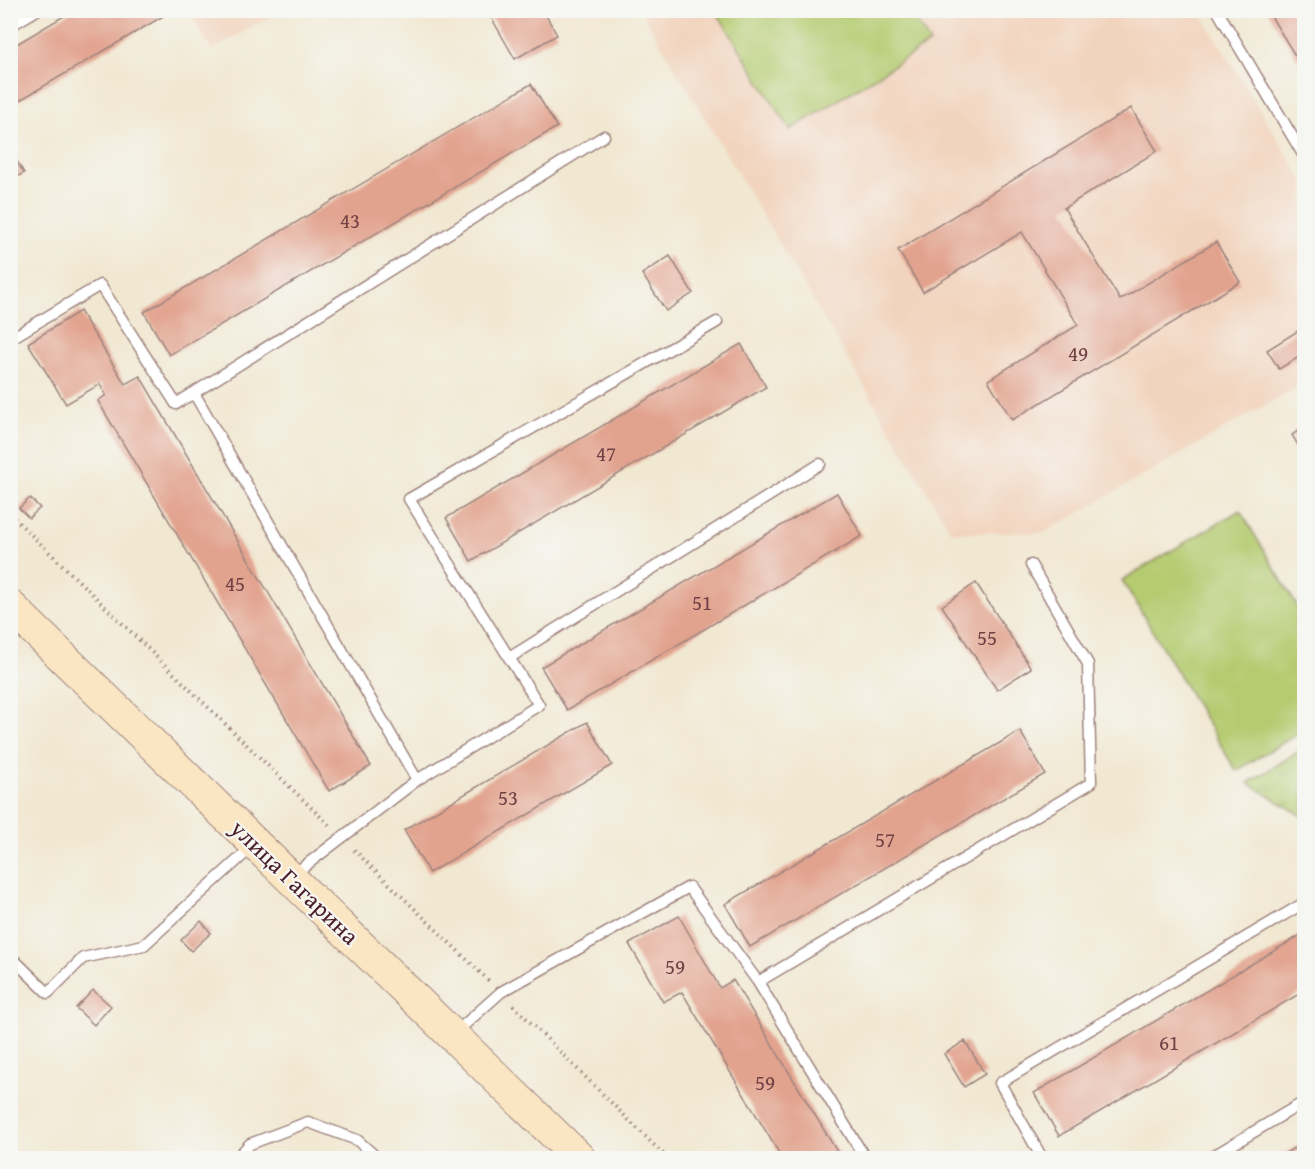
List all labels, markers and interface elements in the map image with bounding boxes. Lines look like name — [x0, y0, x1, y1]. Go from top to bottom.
house number: 43 — [340, 205, 360, 236]
house number: 49 — [1068, 338, 1088, 369]
house number: 47 — [596, 438, 616, 469]
house number: 45 — [225, 568, 245, 599]
house number: 51 — [692, 587, 712, 618]
house number: 55 — [977, 622, 997, 653]
house number: 53 — [498, 782, 518, 813]
street label: улица Гагарина — [222, 811, 368, 953]
house number: 57 — [875, 824, 895, 855]
house number: 59 — [665, 951, 685, 982]
house number: 61 — [1159, 1027, 1179, 1058]
house number: 59 — [755, 1067, 775, 1098]

